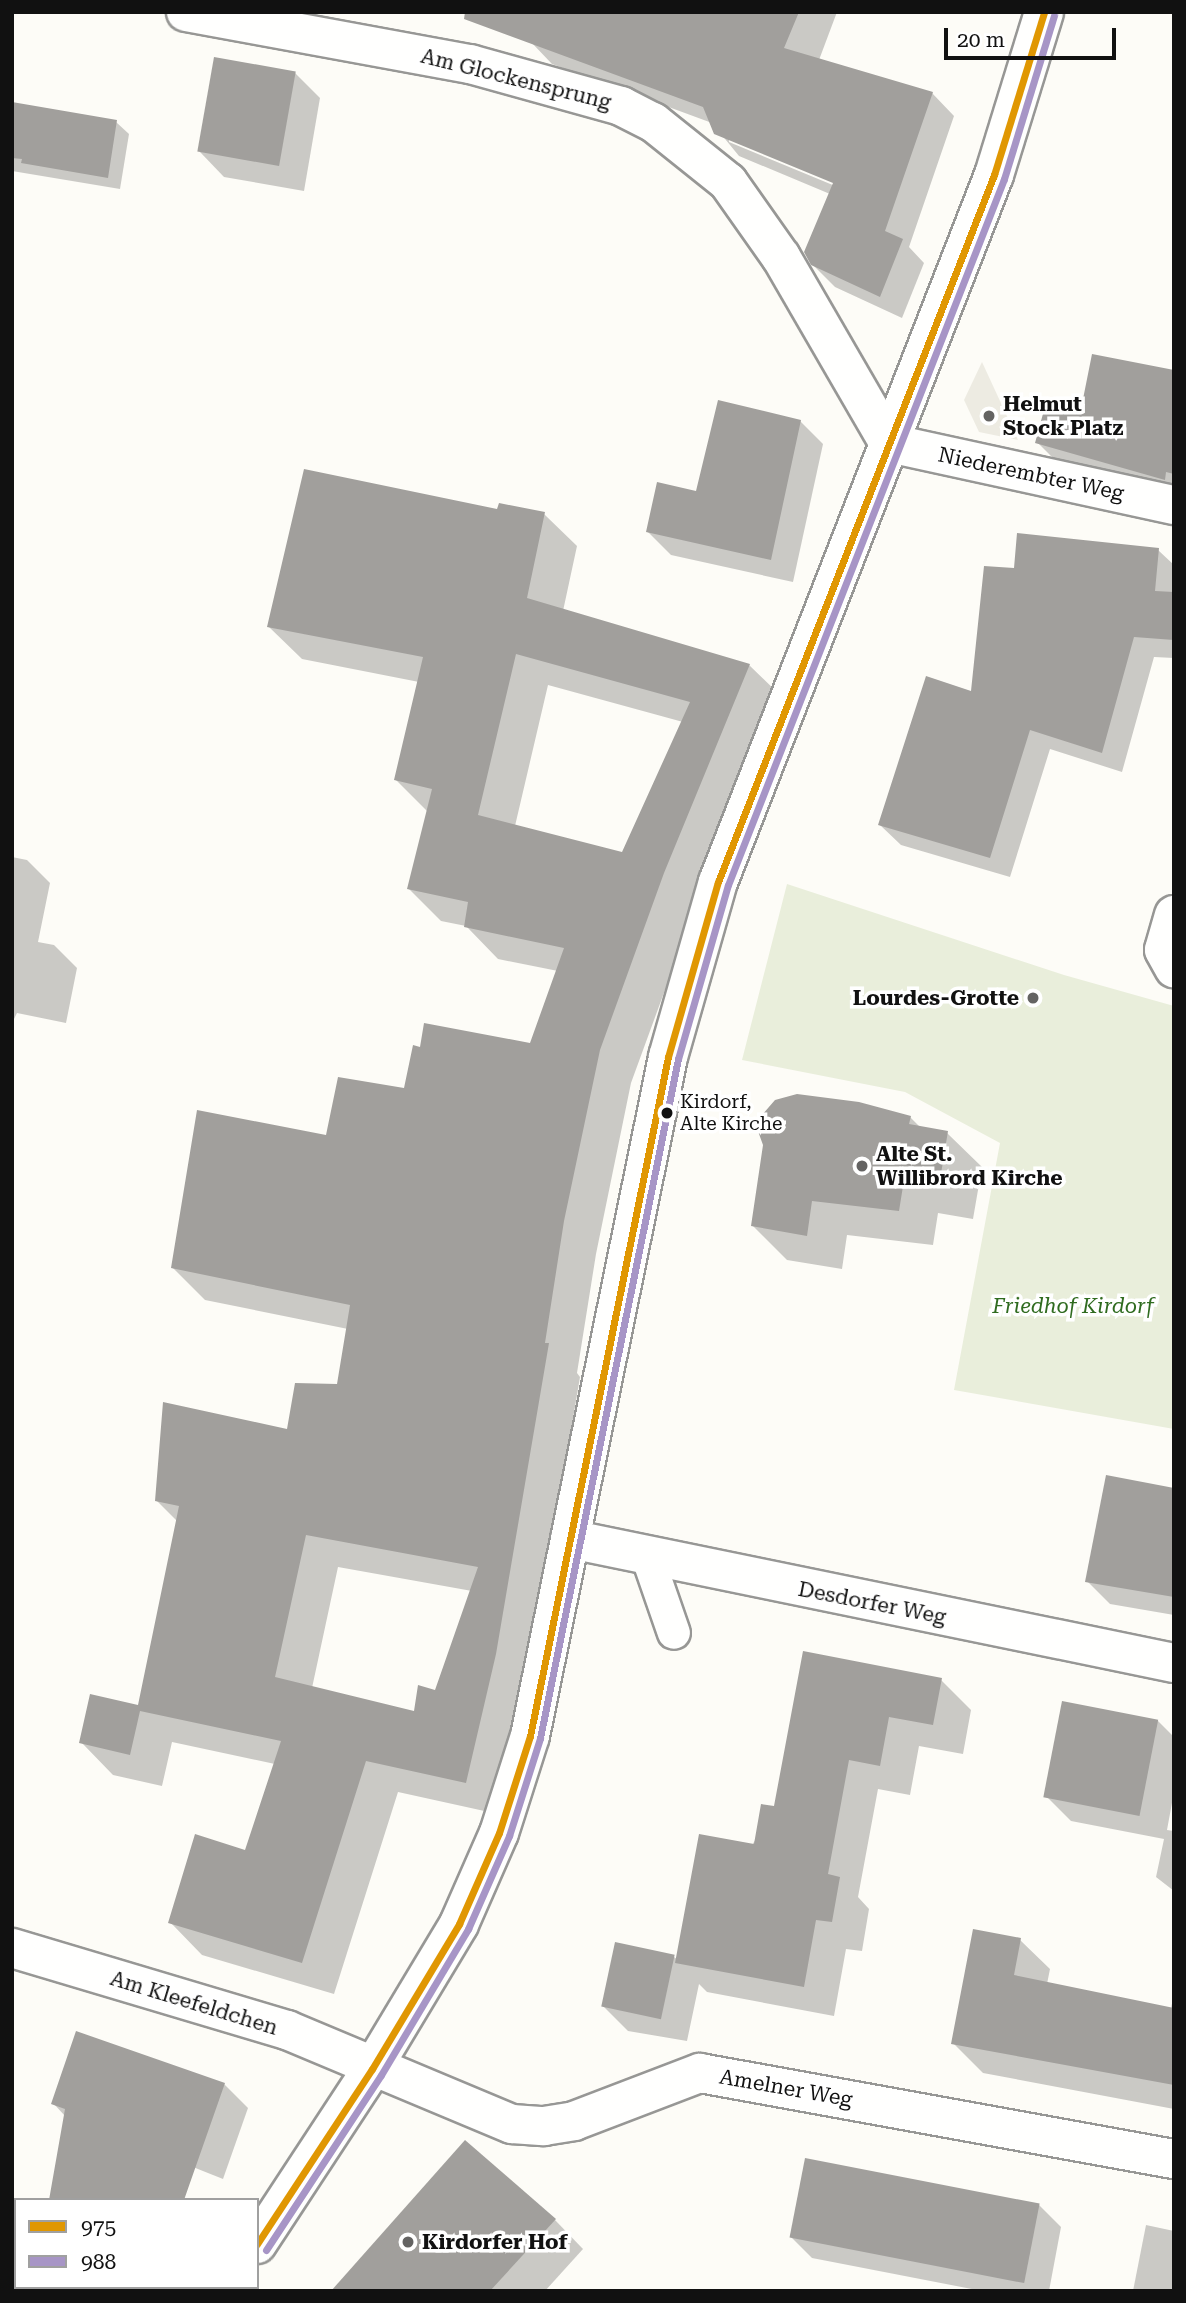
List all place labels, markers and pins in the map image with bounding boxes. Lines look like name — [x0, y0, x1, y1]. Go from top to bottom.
place label: Helmut Stock Platz — [1003, 391, 1123, 441]
marker: Helmut Stock Platz — [981, 408, 997, 424]
place label: Lourdes-Grotte — [853, 985, 1019, 1011]
marker: Lourdes-Grotte — [1025, 990, 1041, 1006]
place label: Kirdorf, Alte Kirche — [680, 1091, 782, 1135]
marker: Kirdorf, Alte Kirche — [660, 1106, 674, 1120]
place label: Alte St. Willibrord Kirche — [876, 1141, 1063, 1191]
marker: Alte St. Willibrord Kirche — [854, 1158, 870, 1174]
place label: Kirdorfer Hof — [422, 2229, 567, 2255]
marker: Kirdorfer Hof — [400, 2234, 416, 2250]

